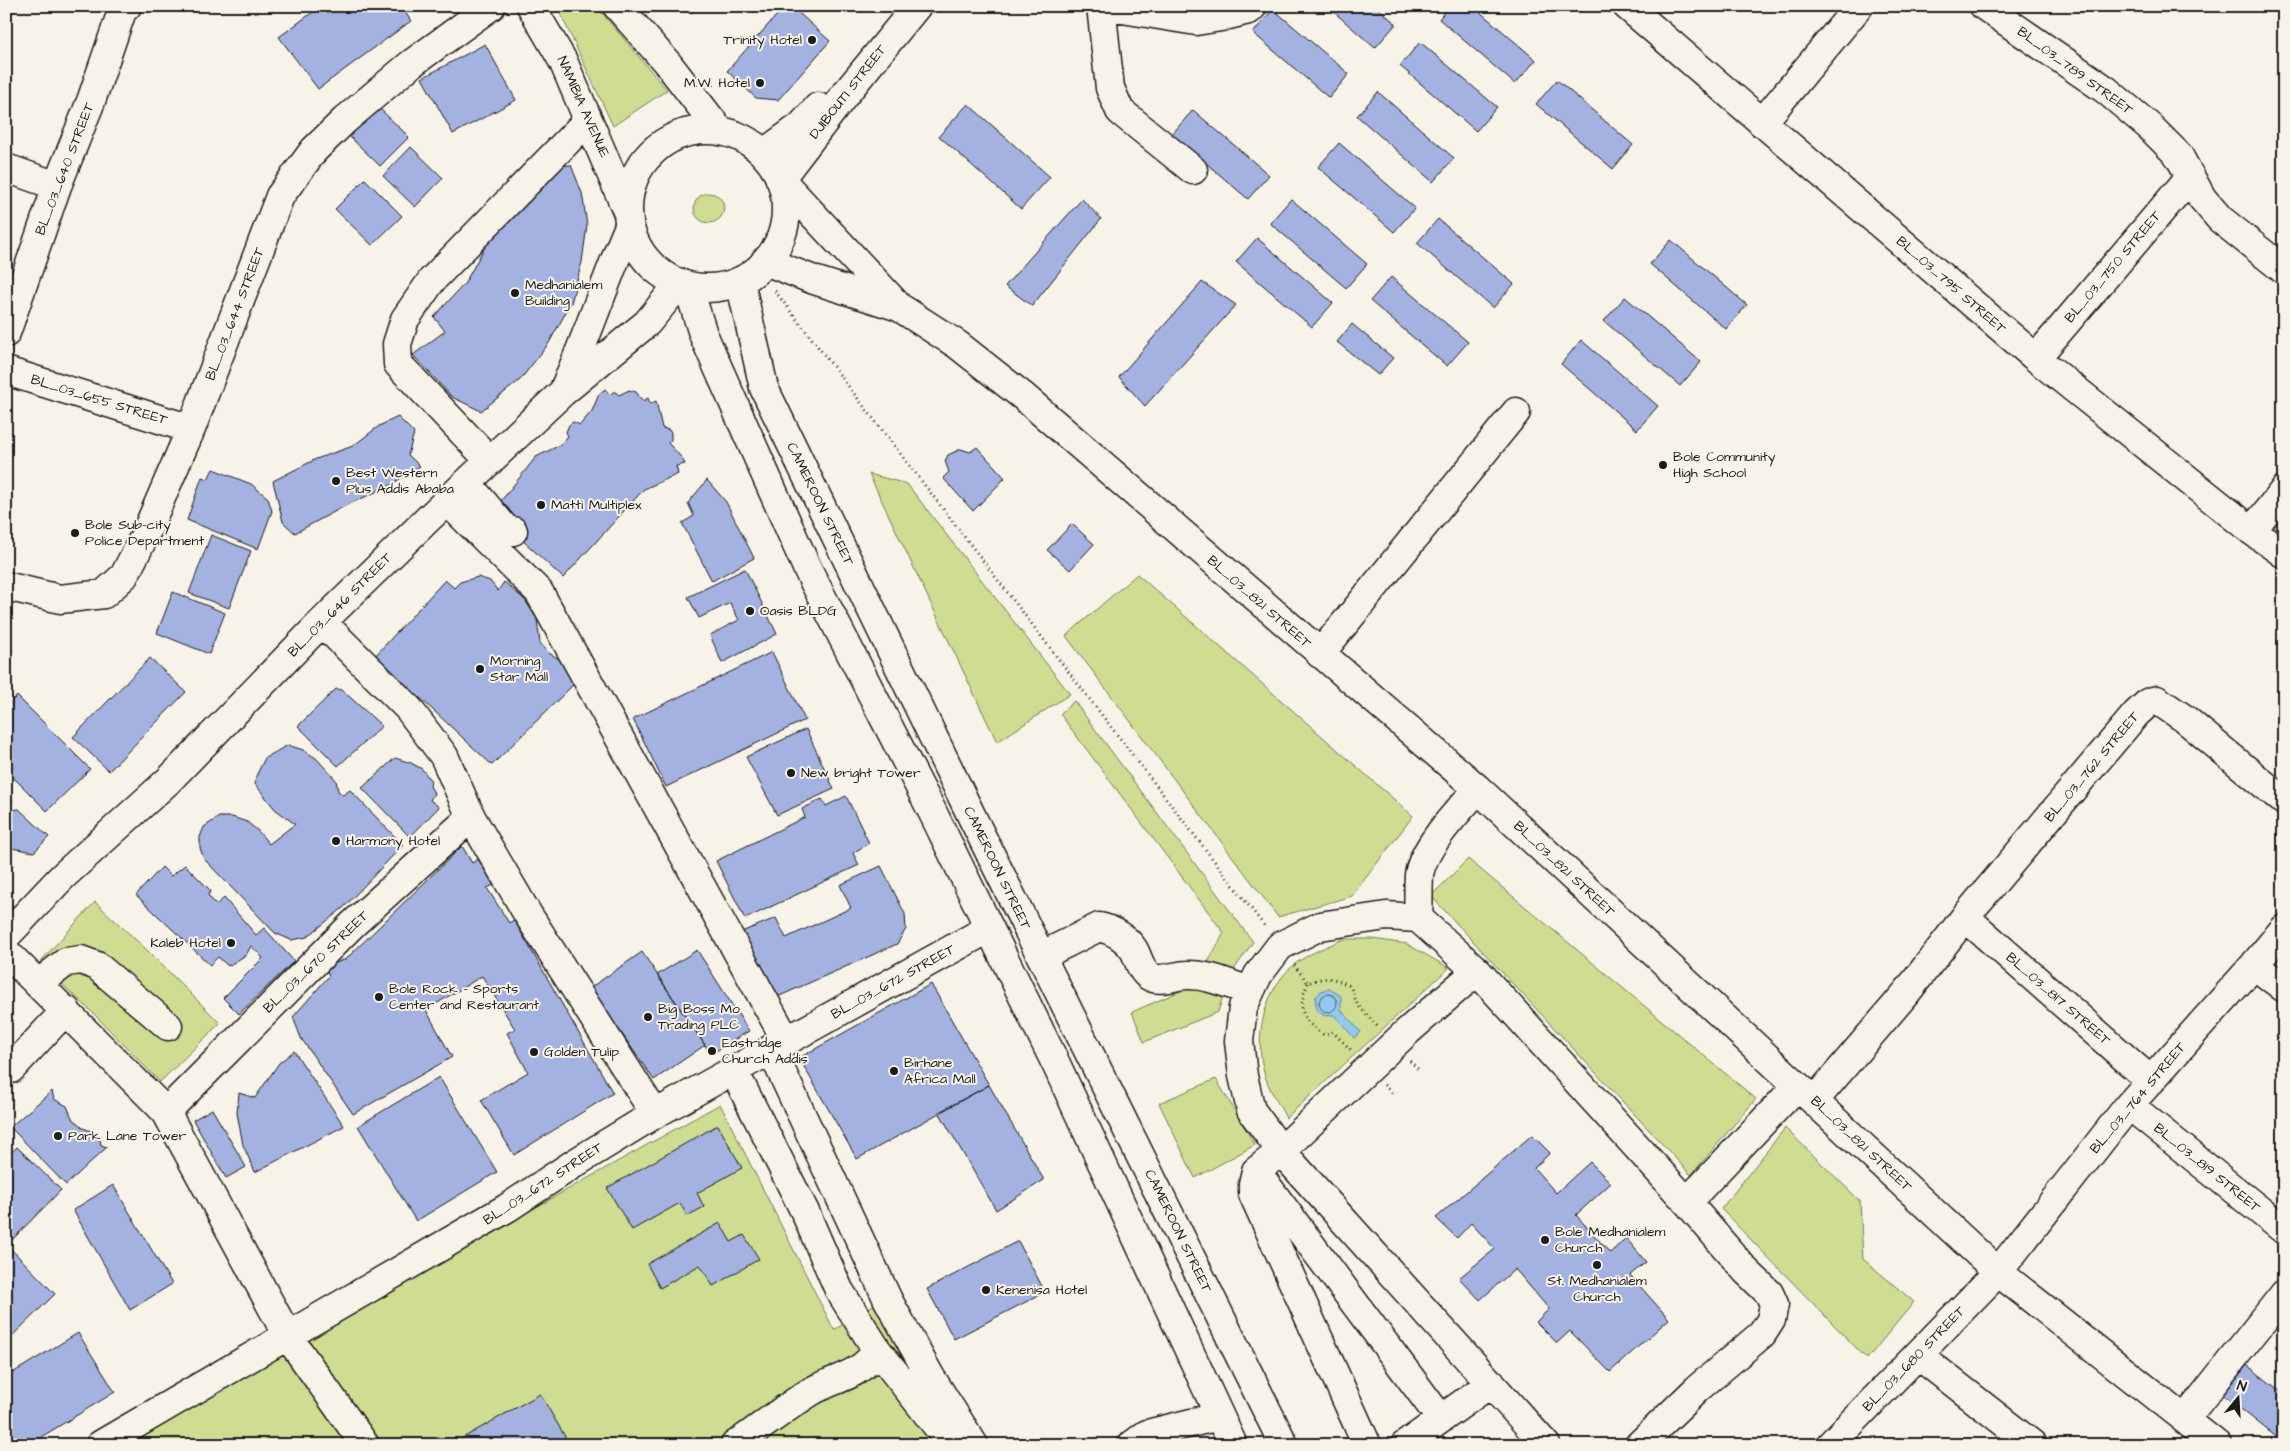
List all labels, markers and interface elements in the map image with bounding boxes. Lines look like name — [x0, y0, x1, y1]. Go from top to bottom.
street label: BL_03_789 STREET — [2013, 22, 2137, 120]
place label: Trinity Hotel — [724, 30, 802, 50]
marker: Trinity Hotel — [806, 34, 818, 46]
street label: DJIBOUTI STREET — [805, 40, 892, 144]
street label: NAMIBIA AVENUE — [552, 53, 615, 162]
place label: M.W. Hotel — [684, 73, 750, 93]
marker: M.W. Hotel — [754, 77, 766, 89]
street label: BL_03_640 STREET — [30, 100, 100, 238]
street label: BL_03_750 STREET — [2060, 206, 2166, 327]
street label: BL_03_795 STREET — [1892, 232, 2011, 339]
street label: BL_03_644 STREET — [200, 244, 270, 384]
place label: Medhanialem Building — [525, 275, 602, 311]
marker: Medhanialem Building — [509, 287, 521, 299]
street label: BL_03_655 STREET — [28, 370, 170, 430]
street label: CAMEROON STREET — [781, 439, 859, 569]
place label: Bole Community High School — [1673, 447, 1776, 483]
marker: Bole Community High School — [1657, 459, 1669, 471]
place label: Best Western Plus Addis Ababa — [346, 463, 454, 499]
marker: Best Western Plus Addis Ababa — [330, 475, 342, 487]
place label: Matti Multiplex — [551, 495, 642, 515]
marker: Matti Multiplex — [535, 499, 547, 511]
place label: Bole Sub-city Police Department — [85, 515, 205, 551]
marker: Bole Sub-city Police Department — [69, 527, 81, 539]
street label: BL_03_646 STREET — [283, 548, 397, 662]
street label: BL_03_821 STREET — [1203, 551, 1316, 653]
place label: Oasis BLDG — [760, 601, 837, 621]
marker: Oasis BLDG — [744, 605, 756, 617]
place label: Morning Star Mall — [490, 651, 548, 687]
marker: Morning Star Mall — [474, 663, 486, 675]
street label: BL_03_762 STREET — [2040, 707, 2144, 827]
place label: New bright Tower — [801, 763, 921, 783]
marker: New bright Tower — [785, 767, 797, 779]
street label: CAMEROON STREET — [958, 803, 1036, 933]
street label: BL_03_821 STREET — [1509, 817, 1619, 922]
place label: Harmony Hotel — [346, 831, 440, 851]
marker: Harmony Hotel — [330, 835, 342, 847]
street label: BL_03_670 STREET — [259, 906, 373, 1018]
place label: Kaleb Hotel — [150, 933, 221, 953]
marker: Kaleb Hotel — [225, 937, 237, 949]
street label: BL_03_672 STREET — [827, 939, 959, 1024]
street label: BL_03_817 STREET — [2001, 948, 2115, 1050]
place label: Bole Rock - Sports Center and Restaurant — [389, 979, 539, 1015]
marker: Bole Rock - Sports Center and Restaurant — [373, 991, 385, 1003]
place label: Big Boss Mo Trading PLC — [658, 999, 740, 1035]
marker: Big Boss Mo Trading PLC — [642, 1011, 654, 1023]
place label: Eastridge Church Addis — [722, 1033, 808, 1069]
street label: BL_03_764 STREET — [2085, 1038, 2191, 1158]
place label: Golden Tulip — [544, 1042, 619, 1062]
marker: Eastridge Church Addis — [706, 1045, 718, 1057]
marker: Golden Tulip — [528, 1046, 540, 1058]
place label: Birhane Africa Mall — [904, 1053, 976, 1089]
marker: Birhane Africa Mall — [888, 1065, 900, 1077]
street label: BL_03_821 STREET — [1806, 1092, 1916, 1197]
street label: BL_03_819 STREET — [2149, 1119, 2265, 1218]
place label: Park Lane Tower — [68, 1126, 186, 1146]
marker: Park Lane Tower — [52, 1130, 64, 1142]
street label: BL_03_672 STREET — [479, 1138, 607, 1230]
street label: CAMEROON STREET — [1139, 1166, 1217, 1296]
place label: Bole Medhanialem Church — [1555, 1222, 1666, 1258]
marker: Bole Medhanialem Church — [1539, 1234, 1551, 1246]
marker: St. Medhanialem Church — [1591, 1259, 1603, 1271]
place label: St. Medhanialem Church — [1547, 1271, 1647, 1307]
place label: Kenenisa Hotel — [996, 1280, 1087, 1300]
marker: Kenenisa Hotel — [980, 1284, 992, 1296]
street label: BL_03_680 STREET — [1858, 1301, 1970, 1416]
north arrow — [2212, 1374, 2262, 1424]
text: N — [2234, 1376, 2249, 1398]

